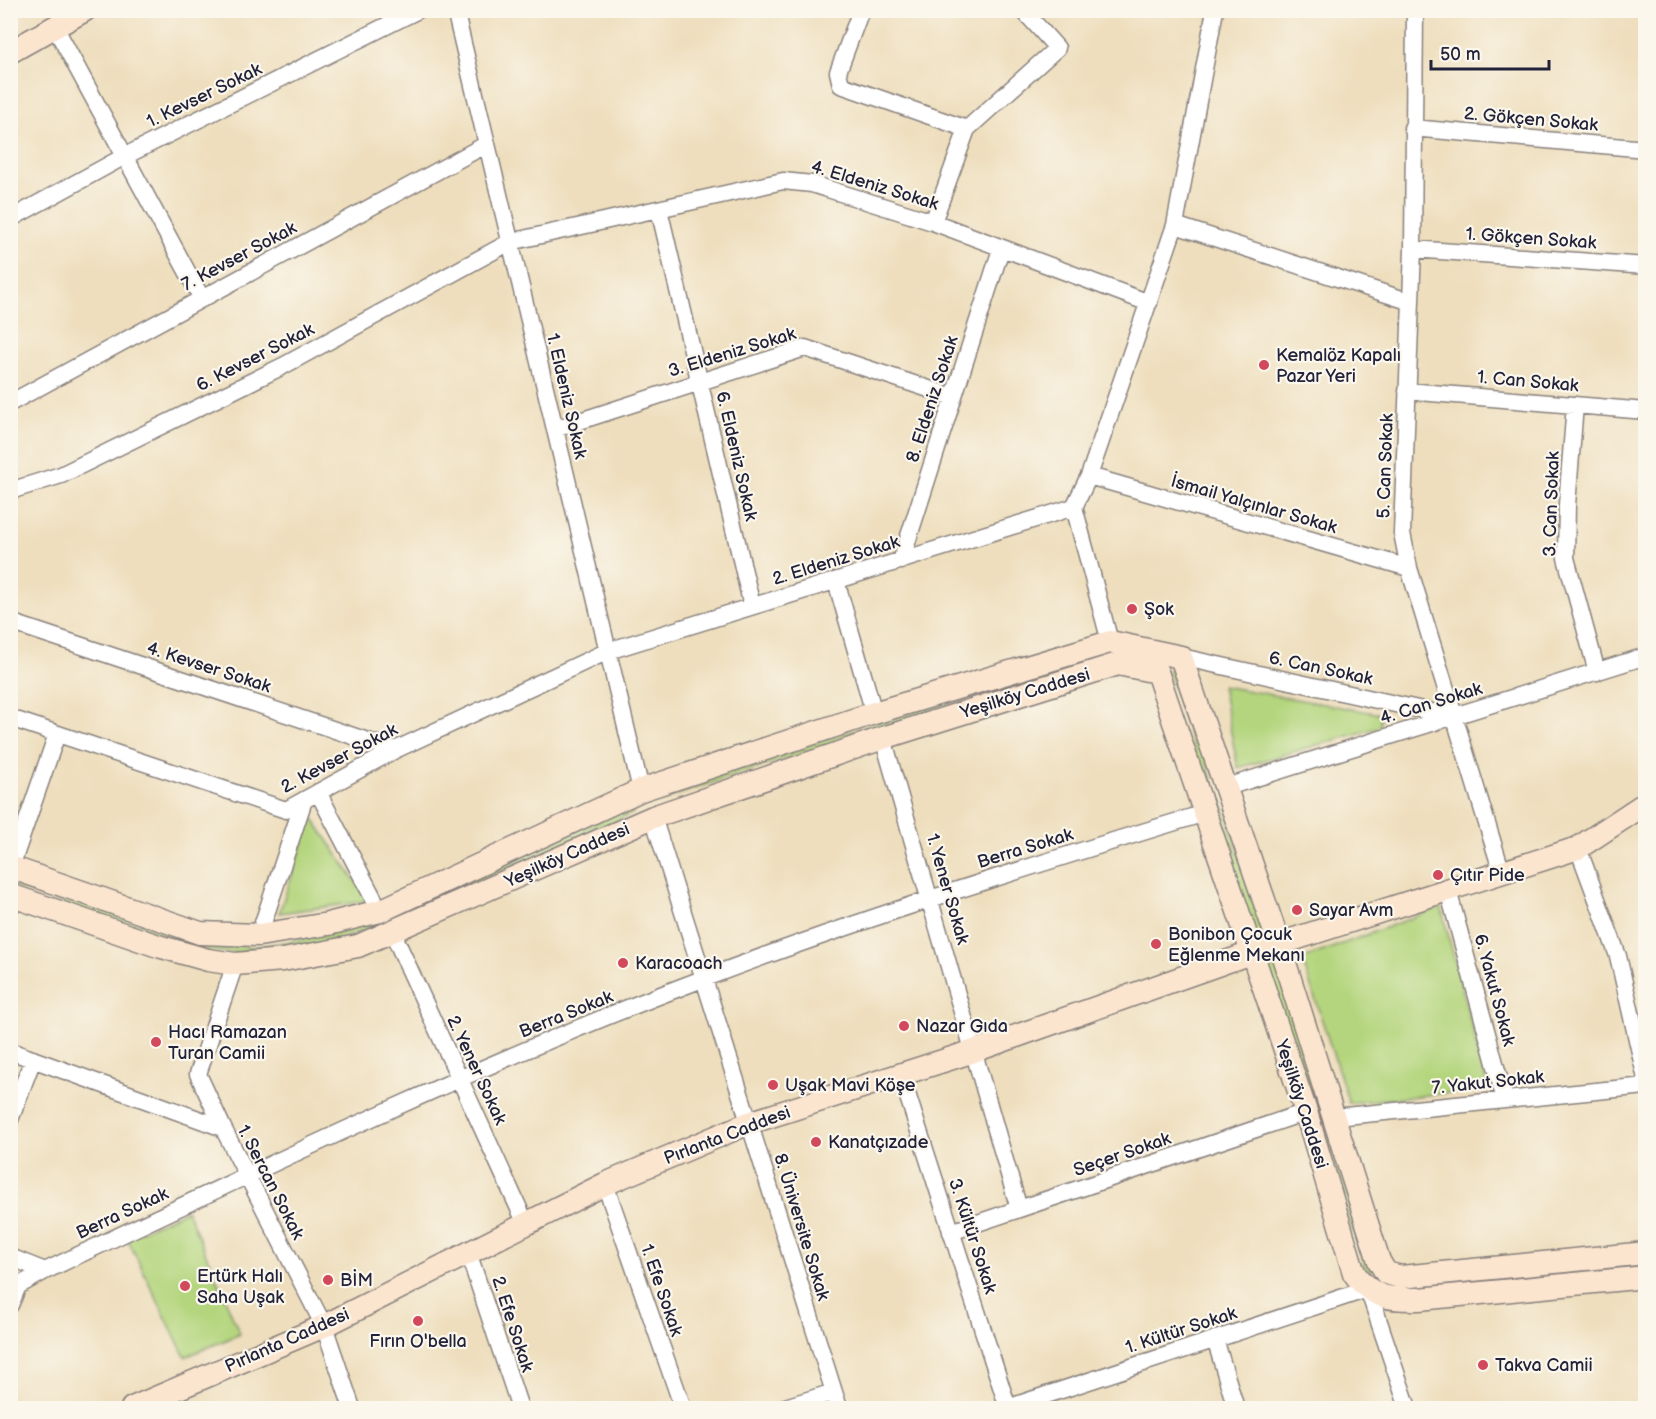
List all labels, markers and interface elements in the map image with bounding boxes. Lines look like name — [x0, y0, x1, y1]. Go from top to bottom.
scale bar — [1431, 33, 1550, 71]
text: 50 m — [1440, 44, 1481, 65]
street label: 1. Kevser Sokak — [143, 58, 265, 132]
street label: 2. Gökçen Sokak — [1463, 103, 1599, 136]
street label: 4. Eldeniz Sokak — [809, 156, 941, 215]
street label: 7. Kevser Sokak — [178, 217, 300, 296]
street label: 1. Gökçen Sokak — [1465, 223, 1597, 254]
street label: 6. Kevser Sokak — [193, 319, 318, 396]
street label: 3. Eldeniz Sokak — [666, 323, 799, 382]
street label: 1. Eldeniz Sokak — [542, 331, 591, 461]
street label: 8. Eldeniz Sokak — [902, 333, 963, 465]
place label: Kemalöz Kapalı Pazar Yeri — [1276, 345, 1401, 387]
marker: Kemalöz Kapalı Pazar Yeri — [1257, 358, 1271, 372]
street label: 1. Can Sokak — [1476, 367, 1580, 396]
street label: 6. Eldeniz Sokak — [711, 389, 762, 523]
street label: 5. Can Sokak — [1373, 413, 1398, 519]
street label: 3. Can Sokak — [1539, 451, 1564, 557]
street label: İsmail Yalçınlar Sokak — [1168, 470, 1340, 538]
street label: 2. Eldeniz Sokak — [770, 531, 902, 590]
place label: Şok — [1144, 599, 1174, 620]
marker: Şok — [1125, 602, 1139, 616]
street label: 4. Kevser Sokak — [144, 638, 274, 697]
street label: 6. Can Sokak — [1267, 647, 1375, 690]
street label: Yeşilköy Caddesi — [957, 664, 1093, 723]
street label: 4. Can Sokak — [1378, 678, 1485, 729]
street label: 2. Kevser Sokak — [277, 719, 401, 798]
street label: Yeşilköy Caddesi — [501, 819, 633, 893]
street label: Berra Sokak — [975, 824, 1076, 873]
street label: 1. Yener Sokak — [922, 831, 973, 947]
place label: Çıtır Pide — [1450, 865, 1525, 886]
marker: Çıtır Pide — [1431, 868, 1445, 882]
place label: Sayar Avm — [1309, 900, 1393, 921]
marker: Sayar Avm — [1290, 903, 1304, 917]
place label: Bonibon Çocuk Eğlenme Mekanı — [1168, 924, 1305, 966]
street label: 6. Yakut Sokak — [1470, 932, 1520, 1048]
marker: Bonibon Çocuk Eğlenme Mekanı — [1149, 937, 1163, 951]
place label: Karacoach — [635, 953, 722, 974]
marker: Karacoach — [616, 956, 630, 970]
street label: Berra Sokak — [516, 986, 616, 1043]
street label: 2. Yener Sokak — [442, 1012, 511, 1128]
place label: Nazar Gıda — [916, 1016, 1008, 1037]
marker: Nazar Gıda — [897, 1019, 911, 1033]
place label: Hacı Ramazan Turan Camii — [168, 1022, 287, 1064]
marker: Hacı Ramazan Turan Camii — [149, 1035, 163, 1049]
street label: Yeşilköy Caddesi — [1270, 1036, 1332, 1171]
street label: 7. Yakut Sokak — [1431, 1066, 1545, 1099]
place label: Uşak Mavi Köşe — [785, 1075, 916, 1096]
marker: Uşak Mavi Köşe — [766, 1078, 780, 1092]
street label: Pırlanta Caddesi — [661, 1102, 793, 1169]
street label: 1. Sercan Sokak — [233, 1121, 309, 1243]
street label: Seçer Sokak — [1071, 1128, 1174, 1181]
place label: Kanatçızade — [828, 1132, 929, 1153]
marker: Kanatçızade — [809, 1135, 823, 1149]
street label: 8. Üniversite Sokak — [769, 1151, 835, 1303]
street label: 3. Kültür Sokak — [944, 1176, 1001, 1297]
street label: Berra Sokak — [73, 1183, 172, 1244]
street label: 1. Efe Sokak — [636, 1241, 687, 1339]
place label: Ertürk Halı Saha Uşak — [197, 1266, 284, 1308]
place label: BİM — [340, 1269, 373, 1291]
marker: BİM — [321, 1273, 335, 1287]
street label: 2. Efe Sokak — [487, 1274, 538, 1375]
marker: Ertürk Halı Saha Uşak — [178, 1279, 192, 1293]
street label: 1. Kültür Sokak — [1123, 1303, 1240, 1358]
street label: Pırlanta Caddesi — [222, 1304, 353, 1377]
marker: Fırın O'bella — [411, 1314, 425, 1328]
place label: Fırın O'bella — [369, 1331, 467, 1352]
place label: Takva Camii — [1495, 1355, 1593, 1376]
marker: Takva Camii — [1476, 1358, 1490, 1372]

